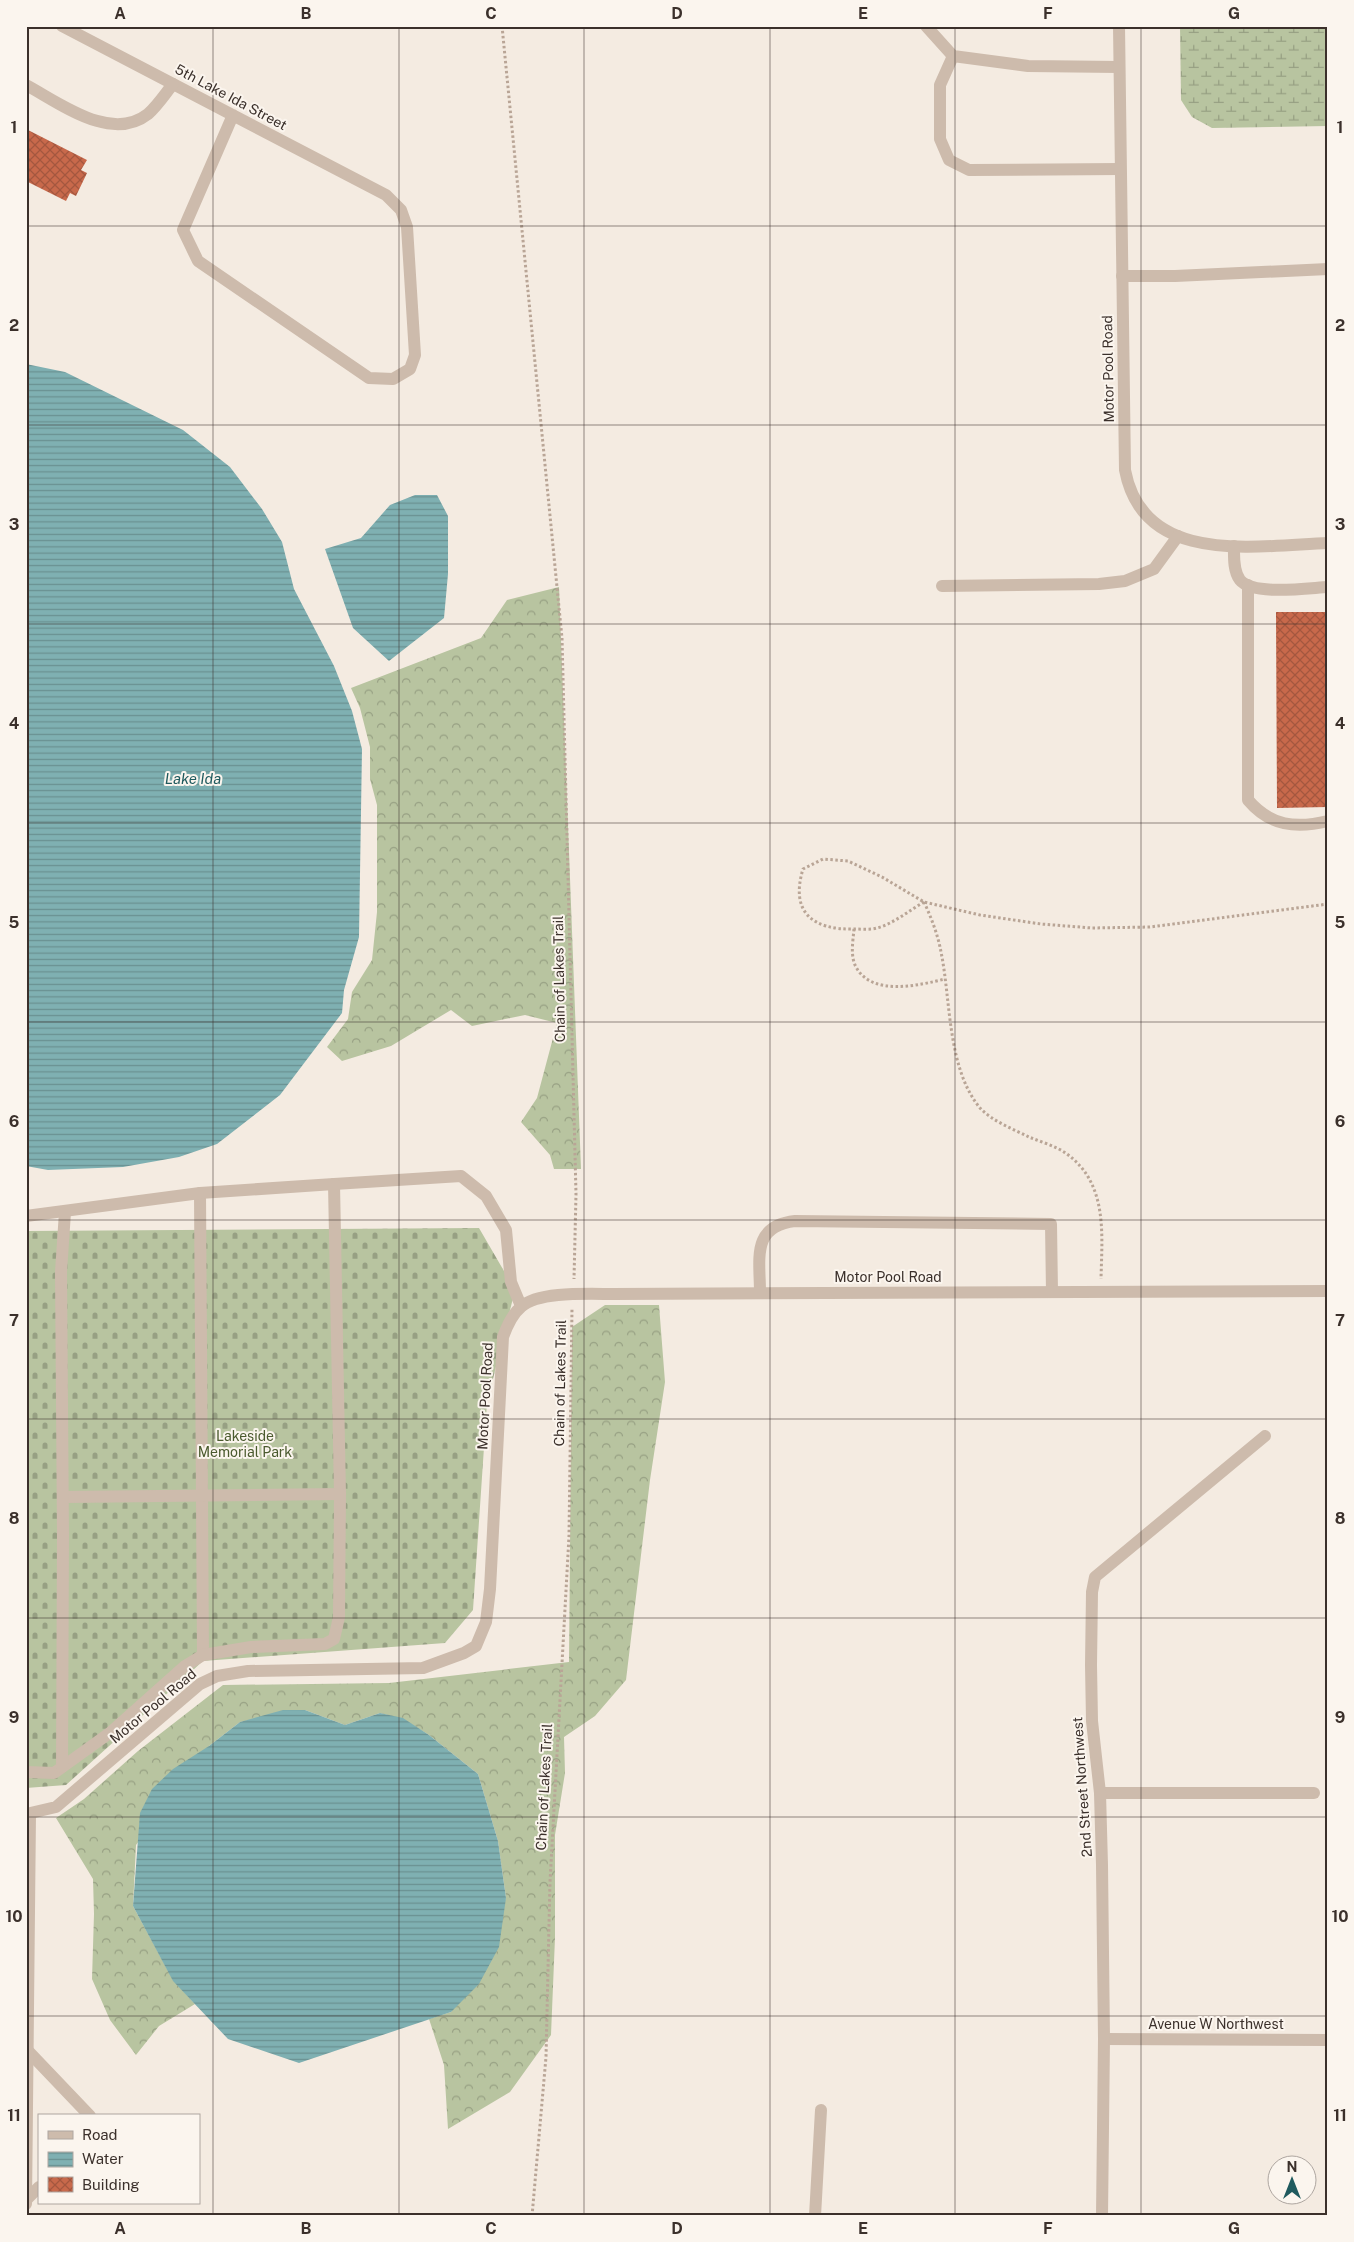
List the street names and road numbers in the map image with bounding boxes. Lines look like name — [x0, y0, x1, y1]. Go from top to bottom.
street label: 5th Lake Ida Street — [172, 61, 290, 133]
street label: Motor Pool Road — [1099, 315, 1117, 423]
street label: Chain of Lakes Trail — [550, 915, 568, 1043]
street label: Motor Pool Road — [834, 1269, 942, 1285]
street label: Chain of Lakes Trail — [551, 1319, 569, 1447]
street label: Motor Pool Road — [474, 1342, 496, 1450]
street label: Motor Pool Road — [107, 1665, 199, 1747]
street label: 2nd Street Northwest — [1069, 1716, 1095, 1858]
street label: Chain of Lakes Trail — [533, 1723, 555, 1851]
street label: Avenue W Northwest — [1148, 2016, 1284, 2032]

